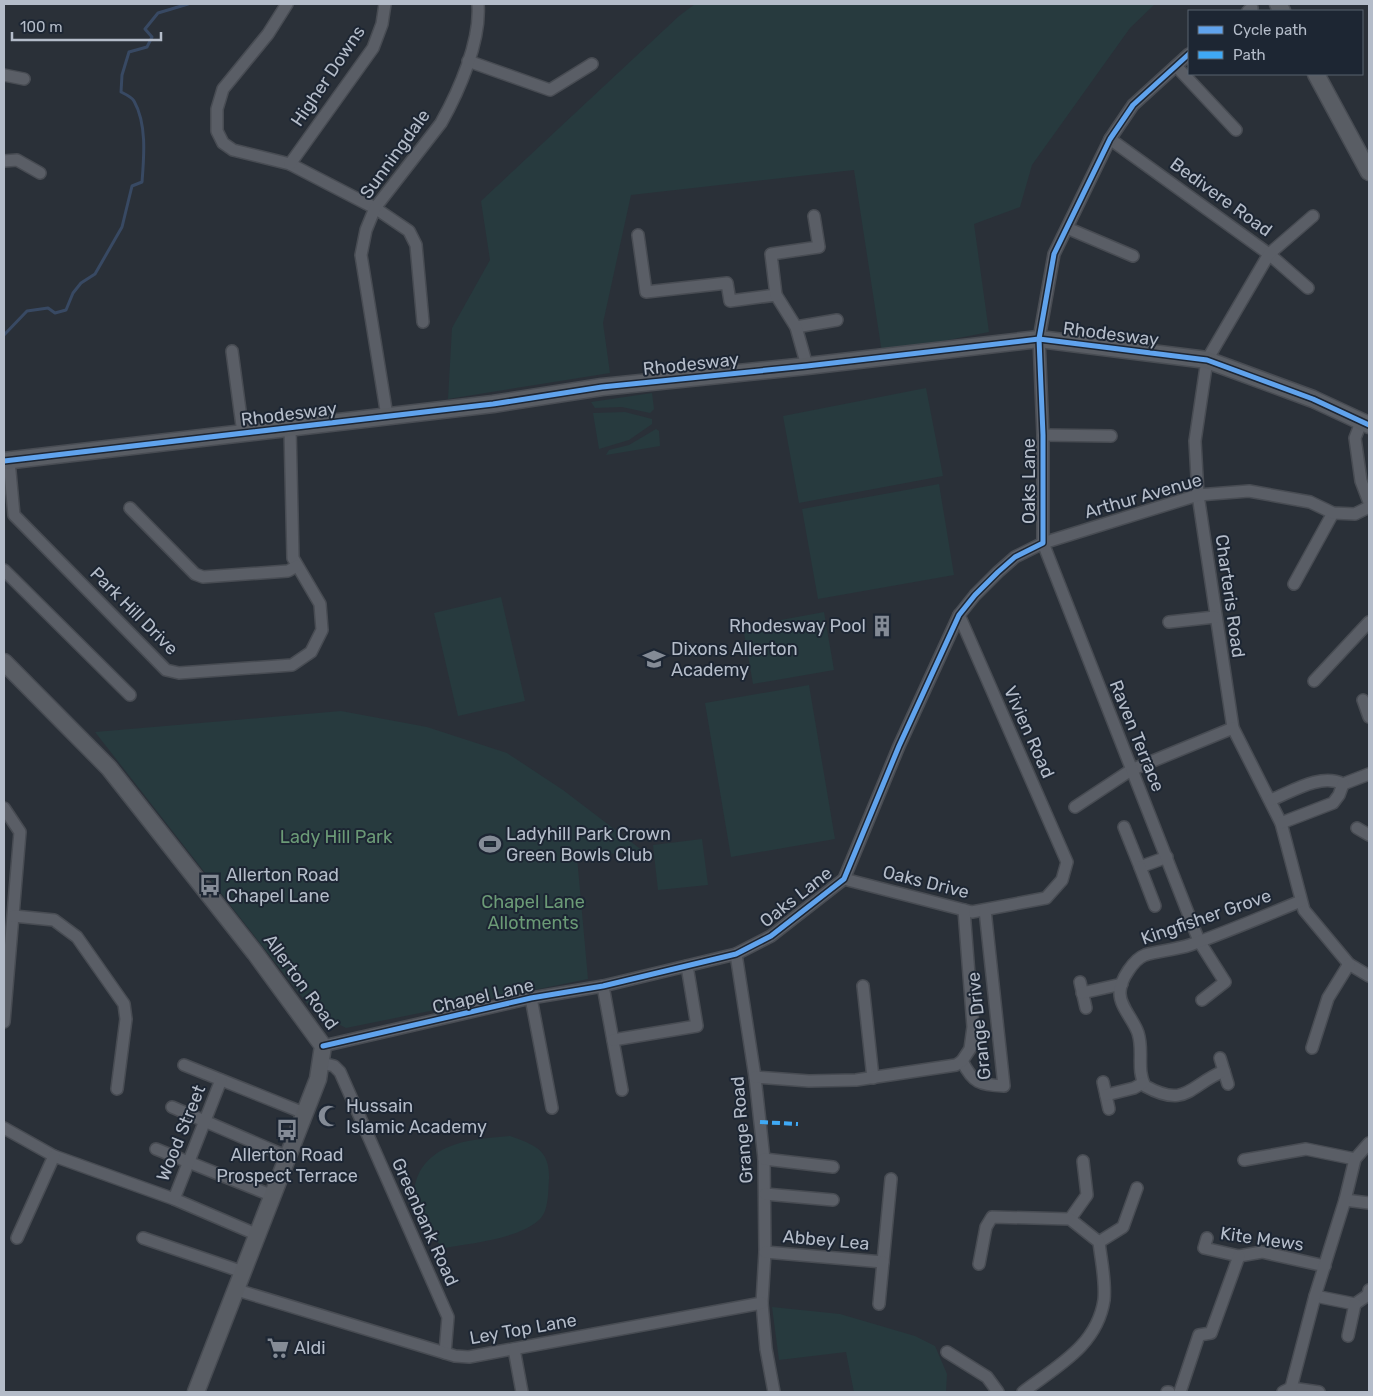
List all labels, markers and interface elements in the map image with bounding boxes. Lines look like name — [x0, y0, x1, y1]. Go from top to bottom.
scale bar — [12, 10, 161, 42]
legend — [1188, 10, 1363, 75]
text: 100 m — [20, 18, 62, 36]
street label: Higher Downs — [286, 21, 370, 131]
text: Cycle path — [1233, 21, 1307, 39]
text: Path — [1233, 46, 1266, 64]
street label: Sunningdale — [355, 105, 435, 203]
street label: Bedivere Road — [1166, 153, 1276, 241]
street label: Rhodesway — [1062, 317, 1160, 351]
street label: Rhodesway — [642, 348, 740, 380]
street label: Rhodesway — [240, 397, 338, 431]
street label: Oaks Lane — [1018, 438, 1040, 524]
street label: Arthur Avenue — [1082, 469, 1204, 523]
street label: Charteris Road — [1210, 533, 1250, 659]
street label: Park Hill Drive — [85, 562, 183, 660]
building icon: Rhodesway Pool — [869, 613, 895, 639]
place label: Rhodesway Pool — [729, 615, 866, 637]
place label: Dixons Allerton Academy — [671, 638, 798, 681]
school or university icon: Dixons Allerton Academy — [641, 646, 667, 672]
street label: Raven Terrace — [1105, 677, 1169, 795]
street label: Vivien Road — [999, 683, 1059, 781]
place label: Ladyhill Park Crown Green Bowls Club — [506, 823, 671, 866]
park label: Lady Hill Park — [280, 826, 393, 848]
sports icon: Ladyhill Park Crown Green Bowls Club — [477, 831, 503, 857]
street label: Oaks Drive — [881, 861, 971, 903]
street label: Oaks Lane — [755, 862, 837, 932]
place label: Allerton Road Chapel Lane — [226, 864, 339, 907]
bus stop icon: Allerton Road Chapel Lane — [197, 872, 223, 898]
street label: Kingfisher Grove — [1138, 884, 1274, 950]
park label: Chapel Lane Allotments — [481, 891, 585, 934]
street label: Allerton Road — [259, 930, 343, 1034]
street label: Grange Drive — [962, 971, 996, 1081]
street label: Chapel Lane — [430, 974, 536, 1018]
street label: Grange Road — [726, 1075, 758, 1185]
street label: Wood Street — [152, 1082, 210, 1184]
place label: Hussain Islamic Academy — [346, 1095, 487, 1138]
mosque icon: Hussain Islamic Academy — [316, 1103, 342, 1129]
bus stop icon: Allerton Road Prospect Terrace — [274, 1117, 300, 1143]
place label: Allerton Road Prospect Terrace — [216, 1144, 358, 1187]
street label: Greenbank Road — [387, 1155, 463, 1289]
street label: Kite Mews — [1219, 1222, 1305, 1256]
street label: Abbey Lea — [782, 1225, 870, 1255]
street label: Ley Top Lane — [468, 1309, 578, 1349]
supermarket icon: Aldi — [265, 1335, 291, 1361]
place label: Aldi — [294, 1337, 326, 1359]

